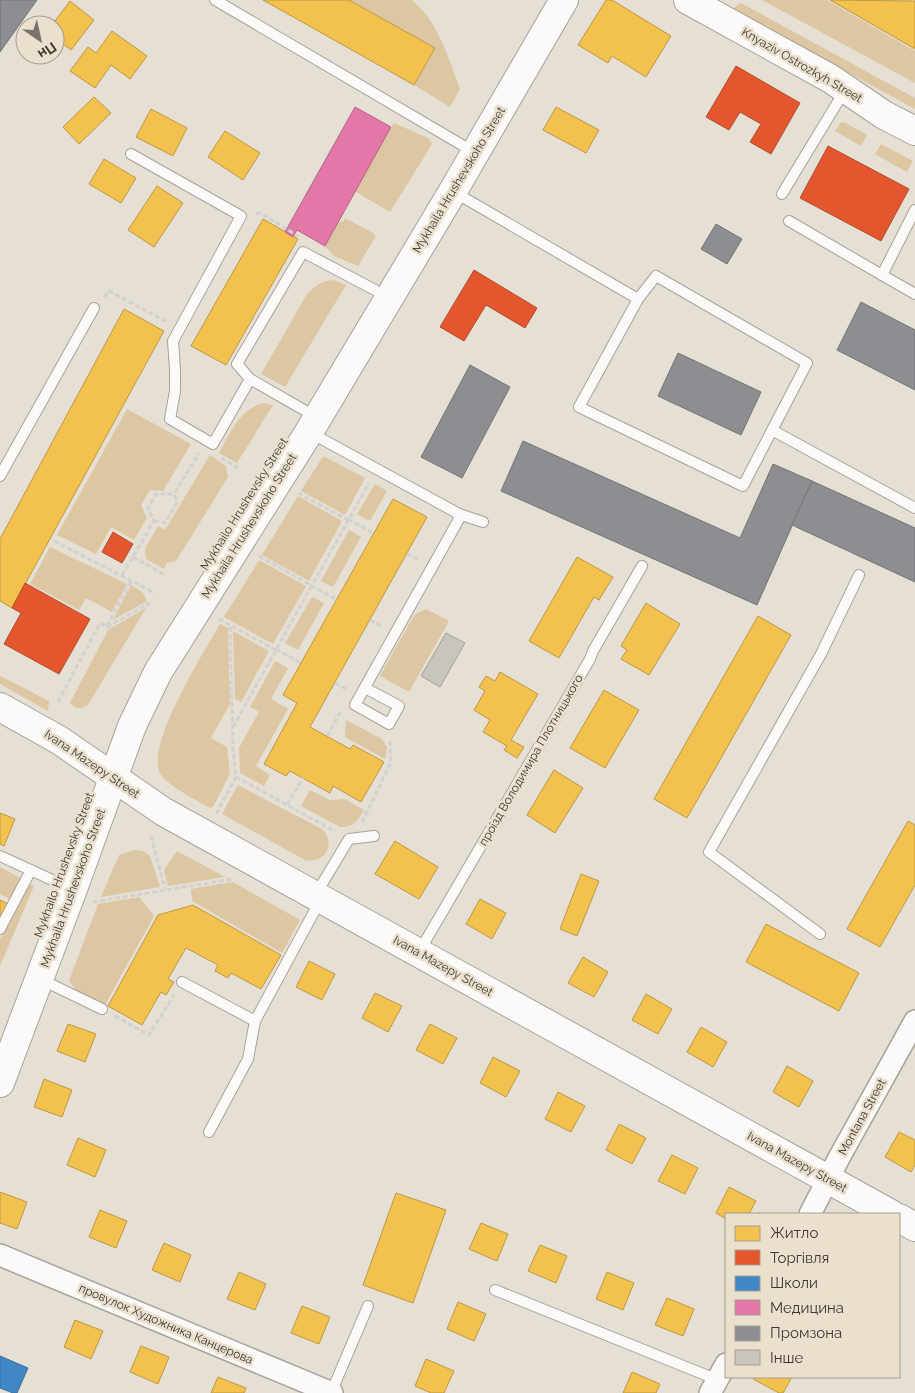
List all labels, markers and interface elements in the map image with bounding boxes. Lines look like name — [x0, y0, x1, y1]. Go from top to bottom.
north arrow — [15, 15, 65, 65]
street label: Knyaziv Ostrozkyh Street — [739, 25, 865, 105]
text: Пн — [35, 39, 59, 63]
street label: Mykhaila Hrushevskoho Street — [410, 104, 508, 256]
street label: Mykhailo Hrushevsky Street — [197, 435, 291, 573]
street label: Mykhaila Hrushevskoho Street — [199, 451, 299, 601]
street label: проїзд Володимира Плотницького — [476, 672, 586, 848]
street label: Ivana Mazepy Street — [42, 727, 142, 801]
street label: Mykhailo Hrushevsky Street — [31, 790, 97, 940]
street label: Mykhaila Hrushevskoho Street — [38, 807, 108, 969]
street label: Ivana Mazepy Street — [391, 933, 495, 999]
street label: Montana Street — [835, 1076, 889, 1158]
street label: Ivana Mazepy Street — [745, 1129, 849, 1195]
legend — [725, 1213, 900, 1378]
text: Житло — [770, 1224, 818, 1242]
text: Торгівля — [770, 1249, 829, 1267]
text: Школи — [770, 1274, 818, 1292]
street label: провулок Художника Канцерова — [77, 1281, 255, 1367]
text: Медицина — [770, 1299, 844, 1317]
text: Промзона — [770, 1324, 842, 1342]
text: Інше — [770, 1349, 803, 1367]

